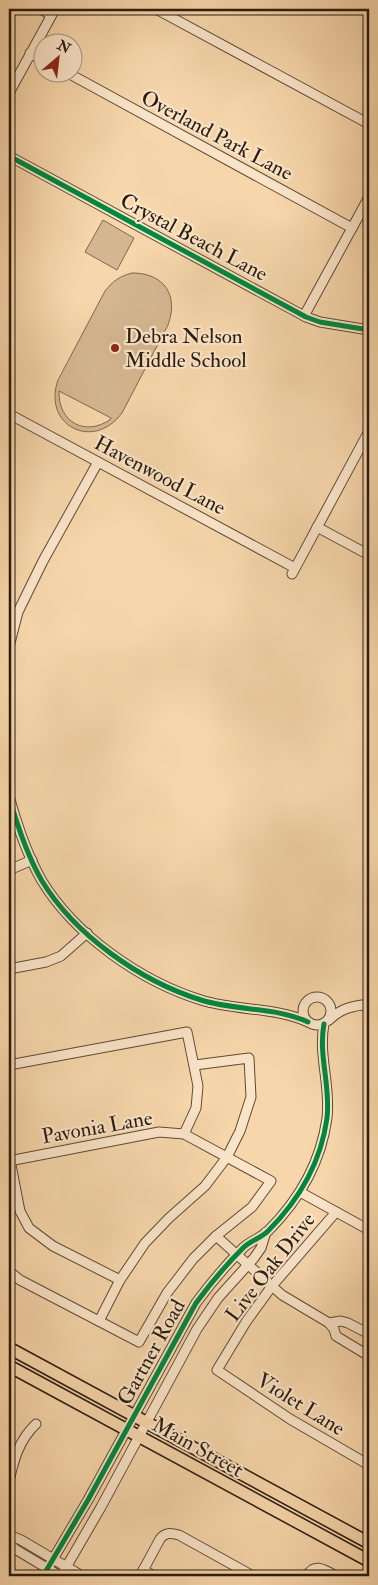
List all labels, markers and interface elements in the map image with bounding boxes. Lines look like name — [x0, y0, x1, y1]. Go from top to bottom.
north arrow — [32, 32, 82, 82]
text: N — [53, 36, 74, 58]
street label: Overland Park Lane — [136, 84, 298, 187]
street label: Crystal Beach Lane — [115, 187, 272, 288]
place label: Debra Nelson Middle School — [125, 323, 247, 374]
marker: Debra Nelson Middle School — [109, 342, 121, 354]
street label: Havenwood Lane — [89, 429, 230, 521]
street label: Pavonia Lane — [40, 1104, 155, 1151]
street label: Live Oak Drive — [219, 1207, 322, 1327]
street label: Gartner Road — [111, 1294, 192, 1410]
street label: Violet Lane — [252, 1367, 350, 1442]
street label: Main Street — [147, 1411, 248, 1484]

